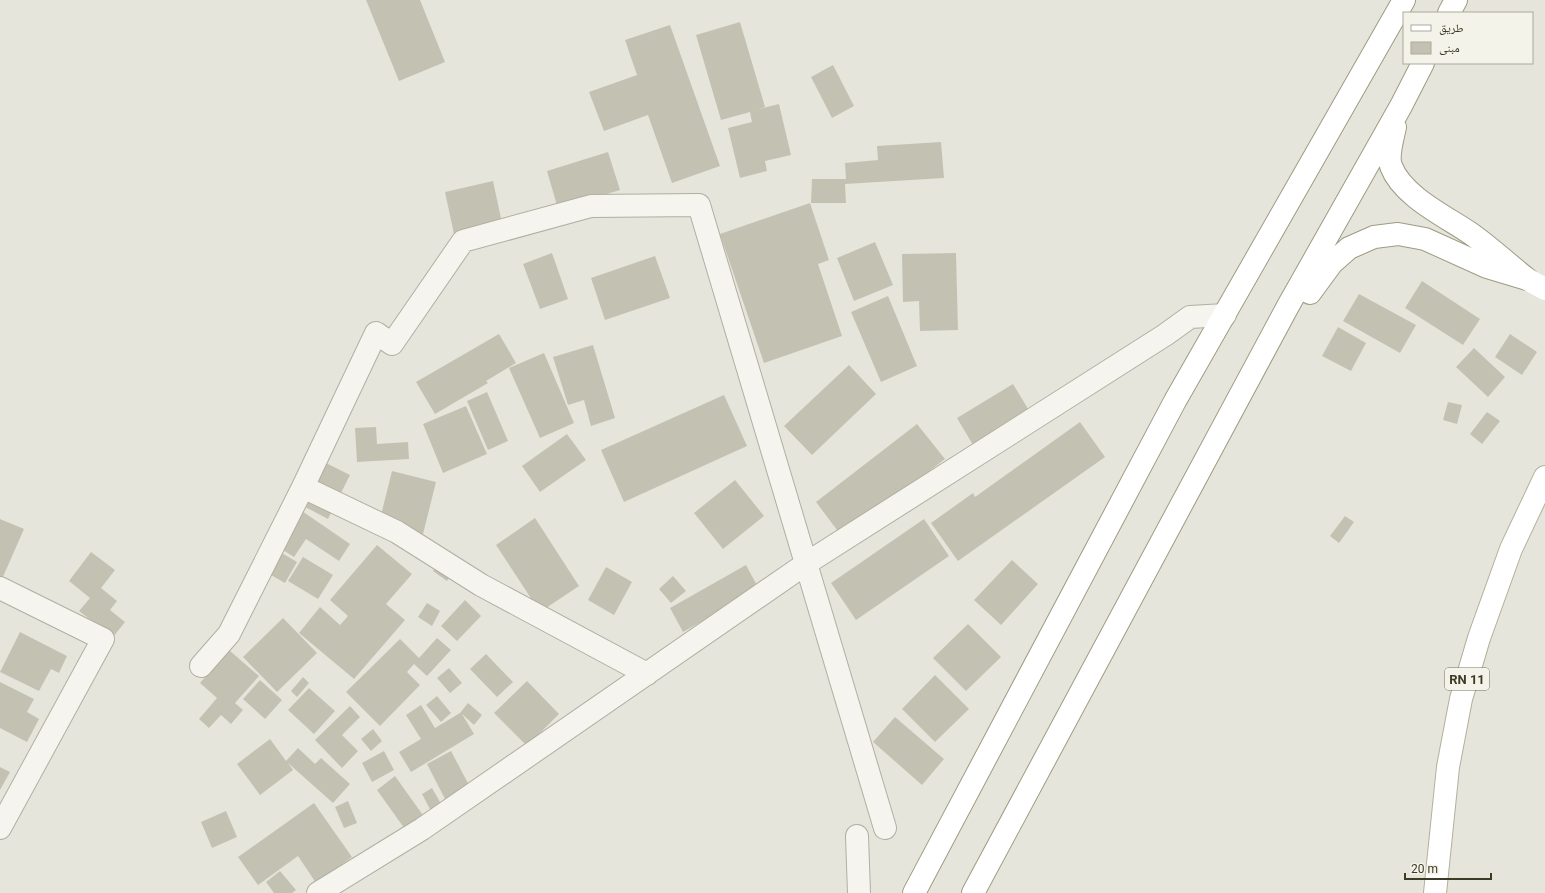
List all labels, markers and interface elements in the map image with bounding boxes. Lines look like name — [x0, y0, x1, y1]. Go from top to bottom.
legend — [1403, 12, 1533, 64]
text: طريق — [1439, 21, 1464, 35]
text: مبنى — [1439, 41, 1460, 55]
road number: RN 11 — [1445, 668, 1489, 690]
scale bar — [1405, 855, 1491, 881]
text: 20 m — [1411, 862, 1438, 876]

